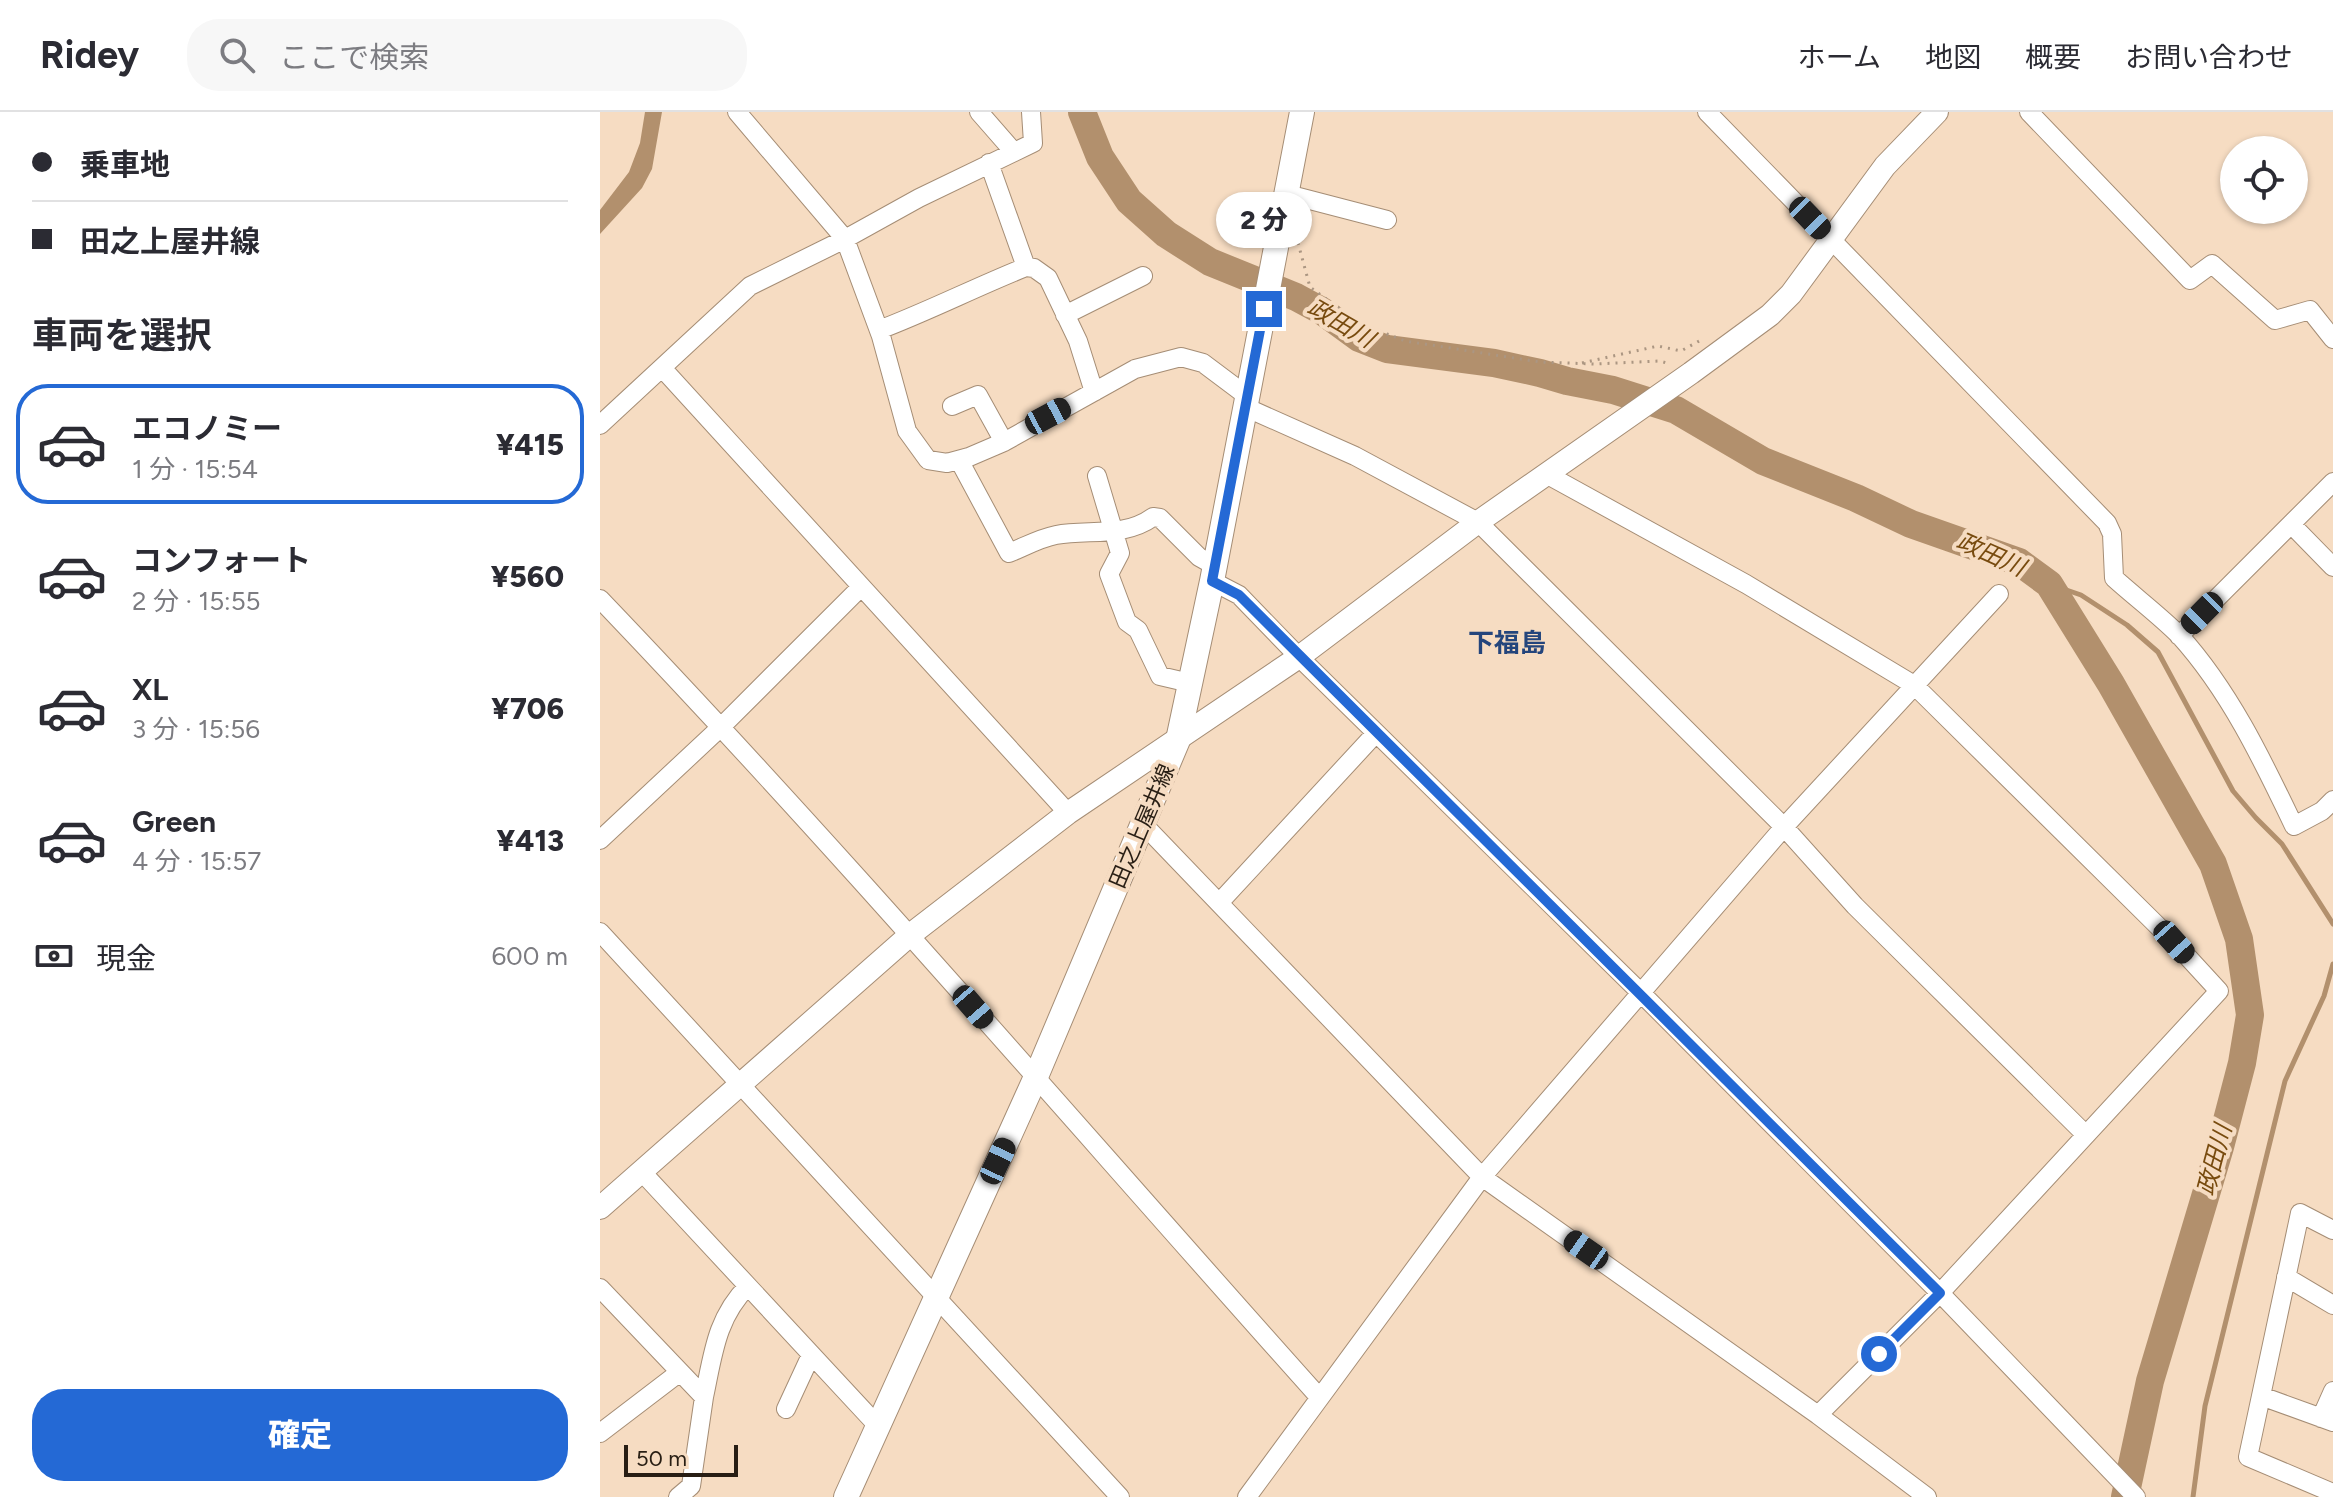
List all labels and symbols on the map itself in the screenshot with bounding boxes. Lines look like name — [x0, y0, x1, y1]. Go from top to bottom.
car — [1785, 192, 1835, 244]
callout: 2 分 — [1216, 193, 1312, 249]
route end — [1246, 291, 1282, 327]
water label: 政田川 — [1303, 292, 1382, 355]
car — [1021, 394, 1075, 438]
water label: 政田川 — [1952, 526, 2033, 583]
car — [2177, 588, 2227, 638]
district label: 下福島 — [1468, 627, 1546, 659]
street label: 田之上屋井線 — [1104, 760, 1180, 892]
car — [2149, 916, 2199, 968]
car — [948, 981, 998, 1033]
water label: 政田川 — [2191, 1119, 2238, 1199]
car — [977, 1134, 1019, 1188]
car — [1559, 1226, 1613, 1274]
route start — [1861, 1336, 1897, 1372]
scale bar — [624, 1441, 738, 1477]

